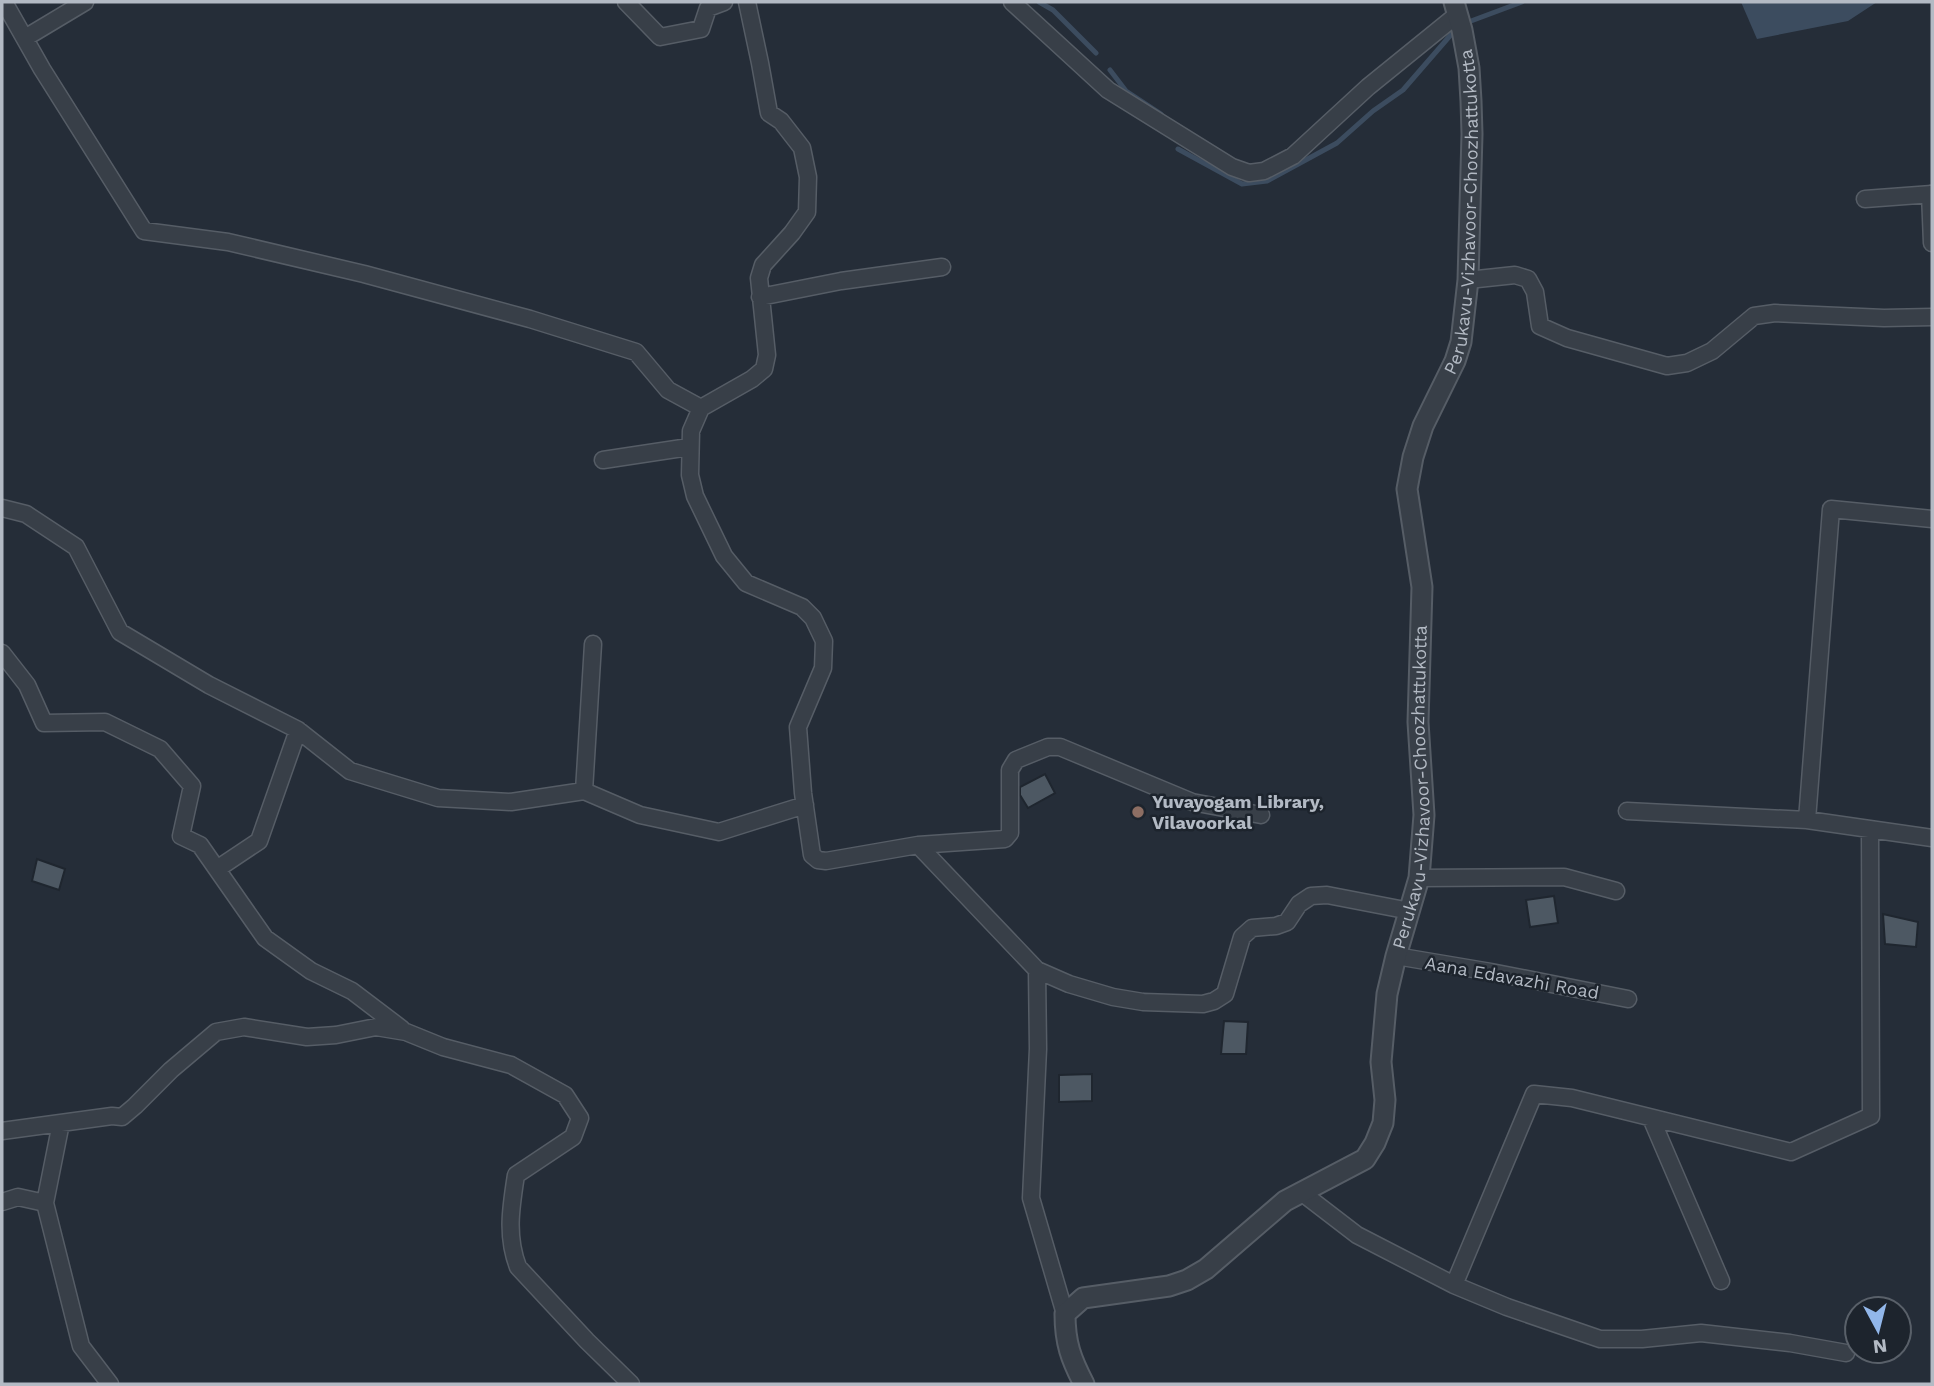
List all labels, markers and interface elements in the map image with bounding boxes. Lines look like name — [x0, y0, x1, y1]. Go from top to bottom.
street label: Perukavu-Vizhavoor-Choozhattukotta — [1439, 48, 1482, 378]
street label: Perukavu-Vizhavoor-Choozhattukotta — [1388, 625, 1434, 951]
place label: Yuvayogam Library, Vilavoorkal — [1152, 791, 1324, 833]
marker: Yuvayogam Library, Vilavoorkal — [1130, 804, 1146, 820]
street label: Aana Edavazhi Road — [1423, 952, 1601, 1003]
north arrow — [1843, 1295, 1913, 1365]
text: N — [1872, 1334, 1888, 1359]

